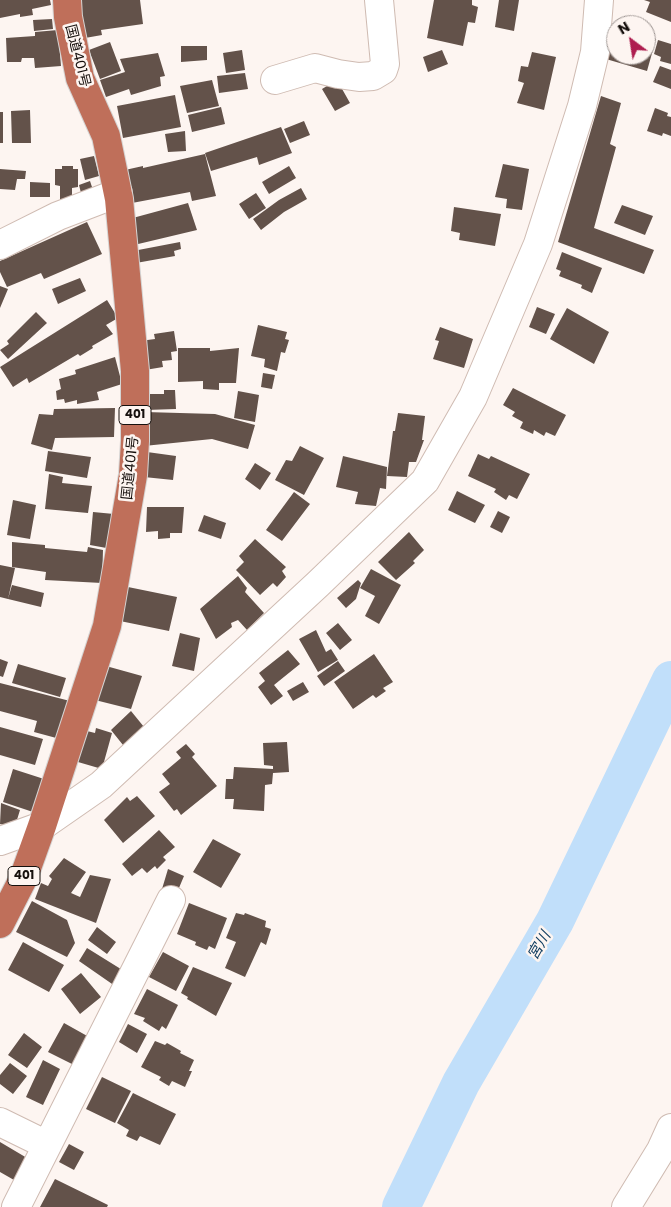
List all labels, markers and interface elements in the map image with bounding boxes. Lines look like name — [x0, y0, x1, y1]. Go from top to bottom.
north arrow — [606, 15, 656, 65]
text: N — [614, 17, 633, 39]
street label: 国道401号 — [61, 23, 93, 89]
road number: 401 — [119, 406, 151, 424]
street label: 国道401号 — [119, 435, 143, 501]
road number: 401 — [8, 866, 40, 886]
water label: 宮川 — [525, 929, 555, 963]

